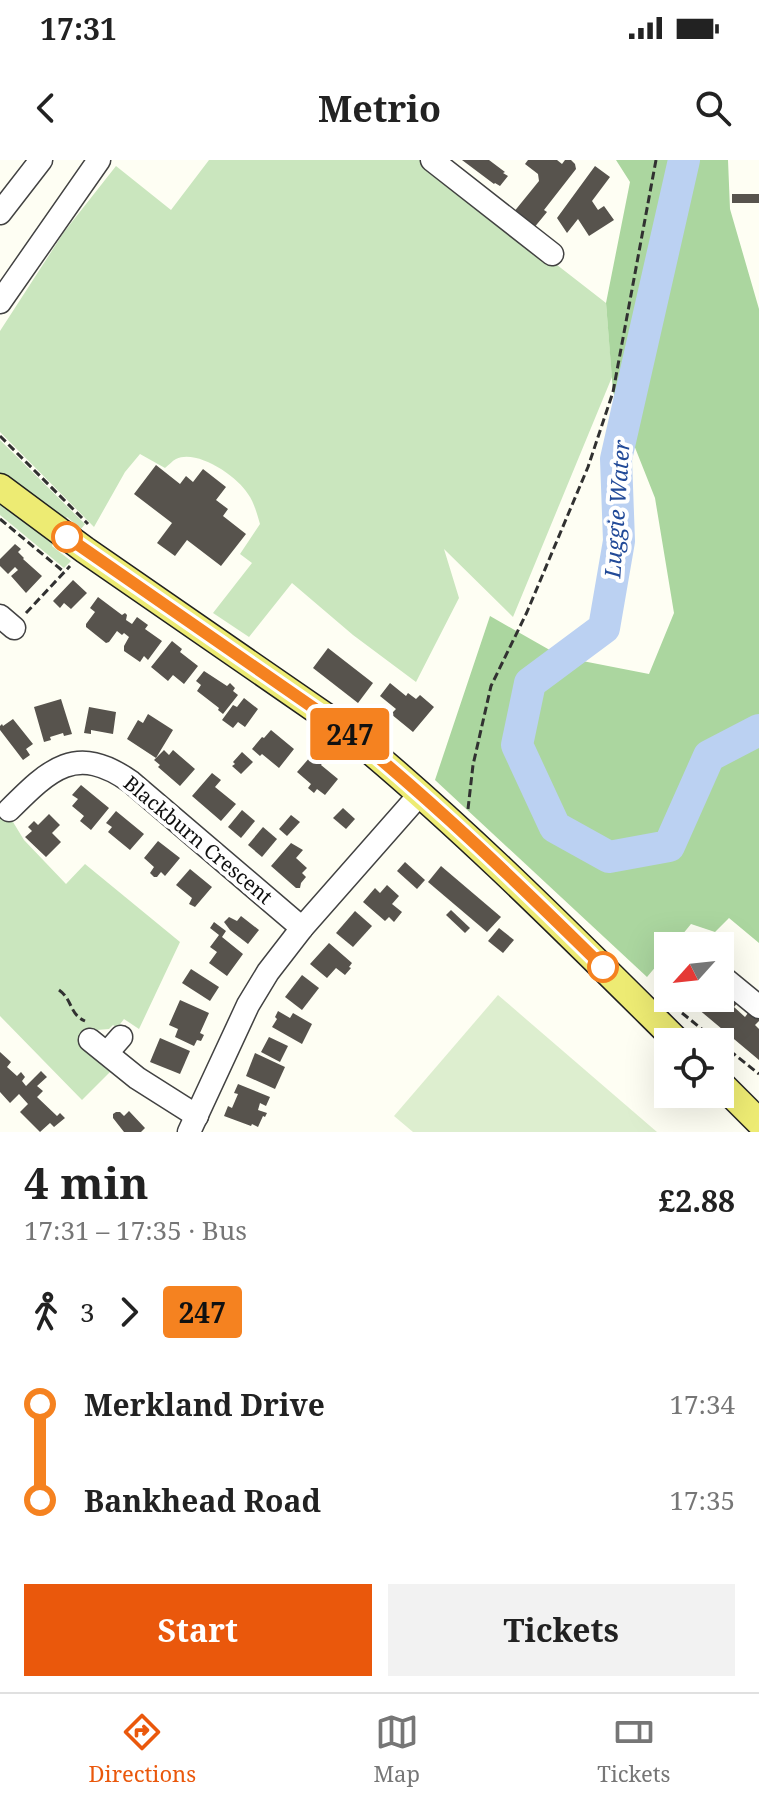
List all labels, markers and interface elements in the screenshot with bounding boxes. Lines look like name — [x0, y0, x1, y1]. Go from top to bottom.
text: 17:31 — [40, 8, 117, 49]
text: Metrio — [318, 84, 441, 133]
icon: back — [24, 86, 68, 130]
icon: search — [691, 86, 735, 130]
water label: Luggie Water — [596, 438, 636, 580]
unlabelled marker — [52, 522, 82, 552]
line badge: 247 — [304, 708, 396, 760]
text: 247 — [326, 715, 374, 753]
street label: Blackburn Crescent — [118, 769, 278, 910]
north arrow — [654, 932, 734, 1012]
map controls — [654, 932, 734, 1108]
unlabelled marker — [588, 952, 618, 982]
button: locate — [654, 1028, 734, 1108]
text: 4 min — [24, 1152, 149, 1212]
text: £2.88 — [659, 1180, 735, 1221]
text: 17:31 – 17:35 · Bus — [24, 1212, 247, 1248]
icon: walk — [24, 1290, 68, 1334]
icon: forward — [107, 1290, 151, 1334]
text: 247 — [179, 1293, 226, 1331]
text: 3 — [80, 1294, 95, 1330]
text: Merkland Drive — [84, 1384, 325, 1425]
text: 17:34 — [669, 1386, 735, 1422]
text: Bankhead Road — [84, 1480, 321, 1521]
text: 17:35 — [669, 1482, 735, 1518]
button: Start — [24, 1584, 372, 1676]
button: Tickets — [388, 1584, 735, 1676]
tab: Directions — [89, 1710, 196, 1788]
tab: Map — [373, 1710, 420, 1788]
tab: Tickets — [597, 1710, 670, 1788]

